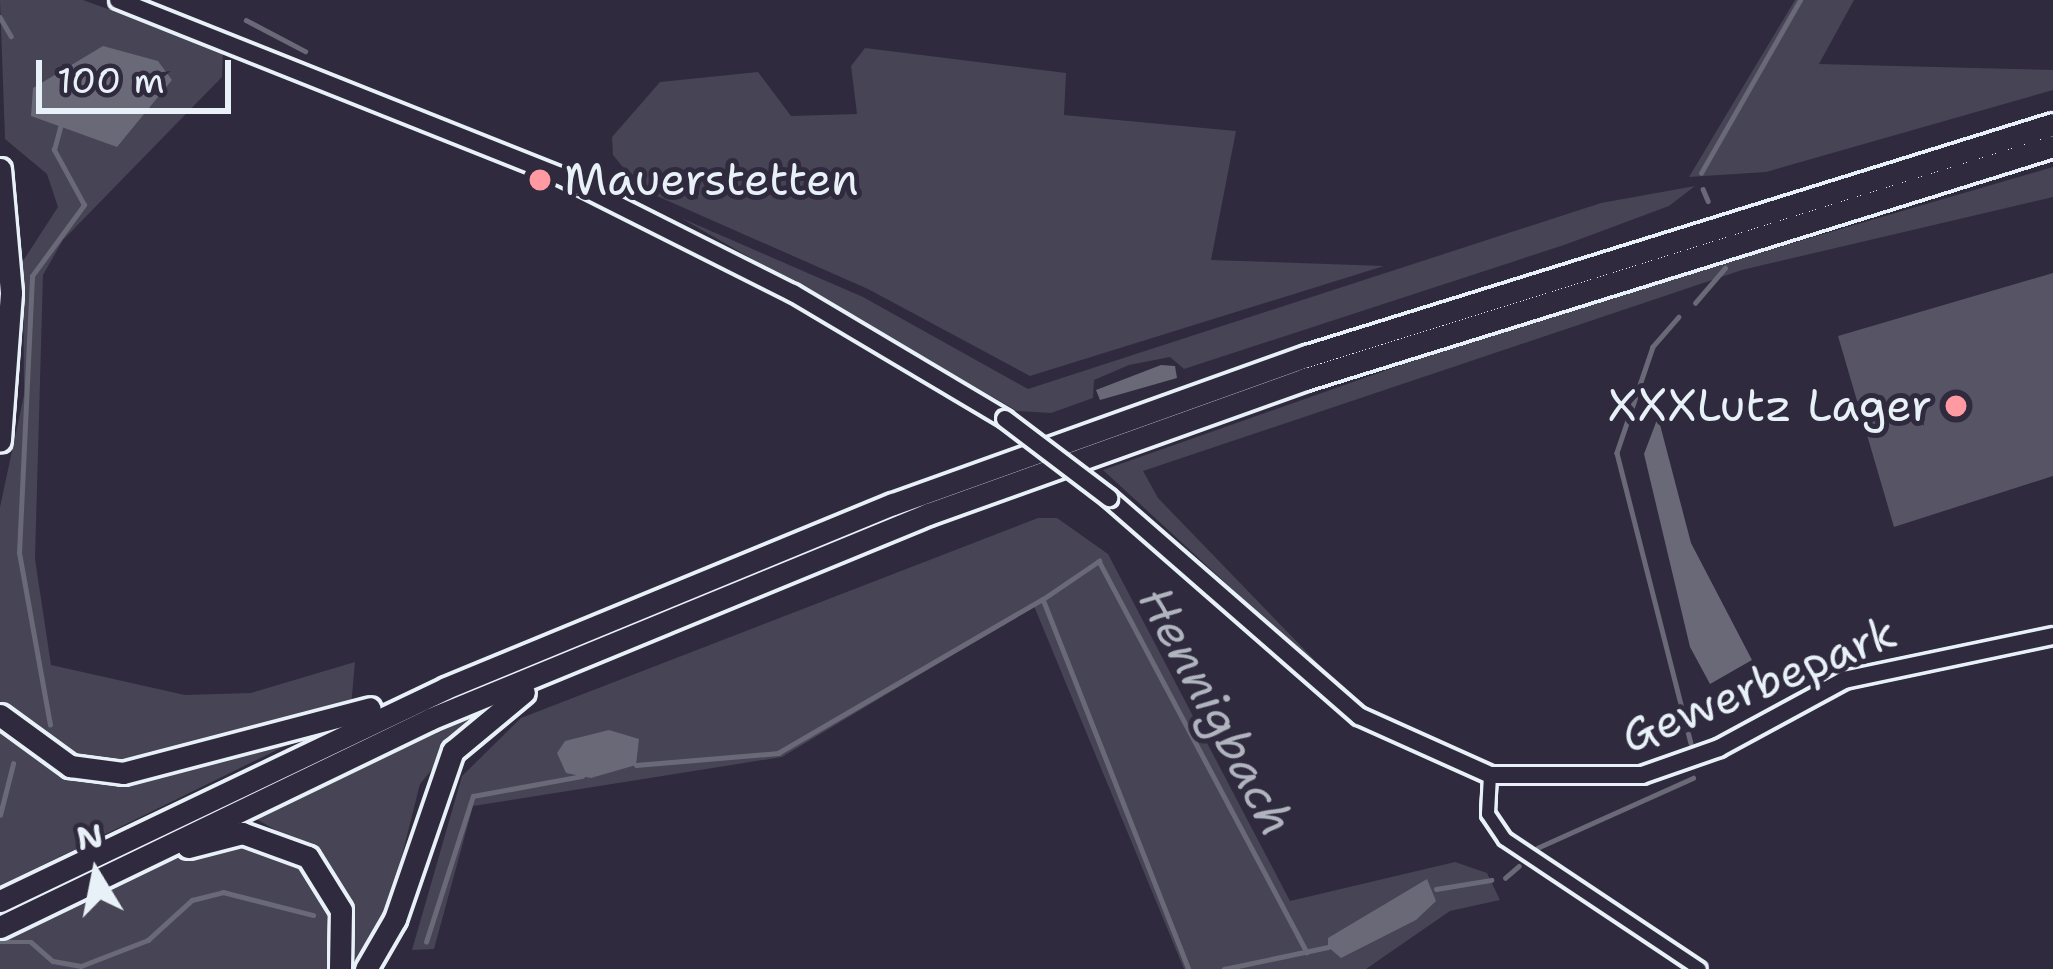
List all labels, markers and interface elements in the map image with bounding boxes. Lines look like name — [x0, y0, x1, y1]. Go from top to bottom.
scale bar — [42, 36, 237, 110]
text: 100 m — [57, 56, 165, 105]
place label: Mauerstetten — [564, 153, 859, 207]
marker: Mauerstetten — [527, 167, 553, 193]
place label: XXXLutz Lager — [1608, 379, 1932, 433]
marker: XXXLutz Lager — [1943, 393, 1969, 419]
water label: Hennigbach — [1126, 576, 1306, 846]
street label: Gewerbepark — [1614, 605, 1904, 765]
north arrow — [36, 813, 156, 933]
text: N — [73, 813, 106, 861]

